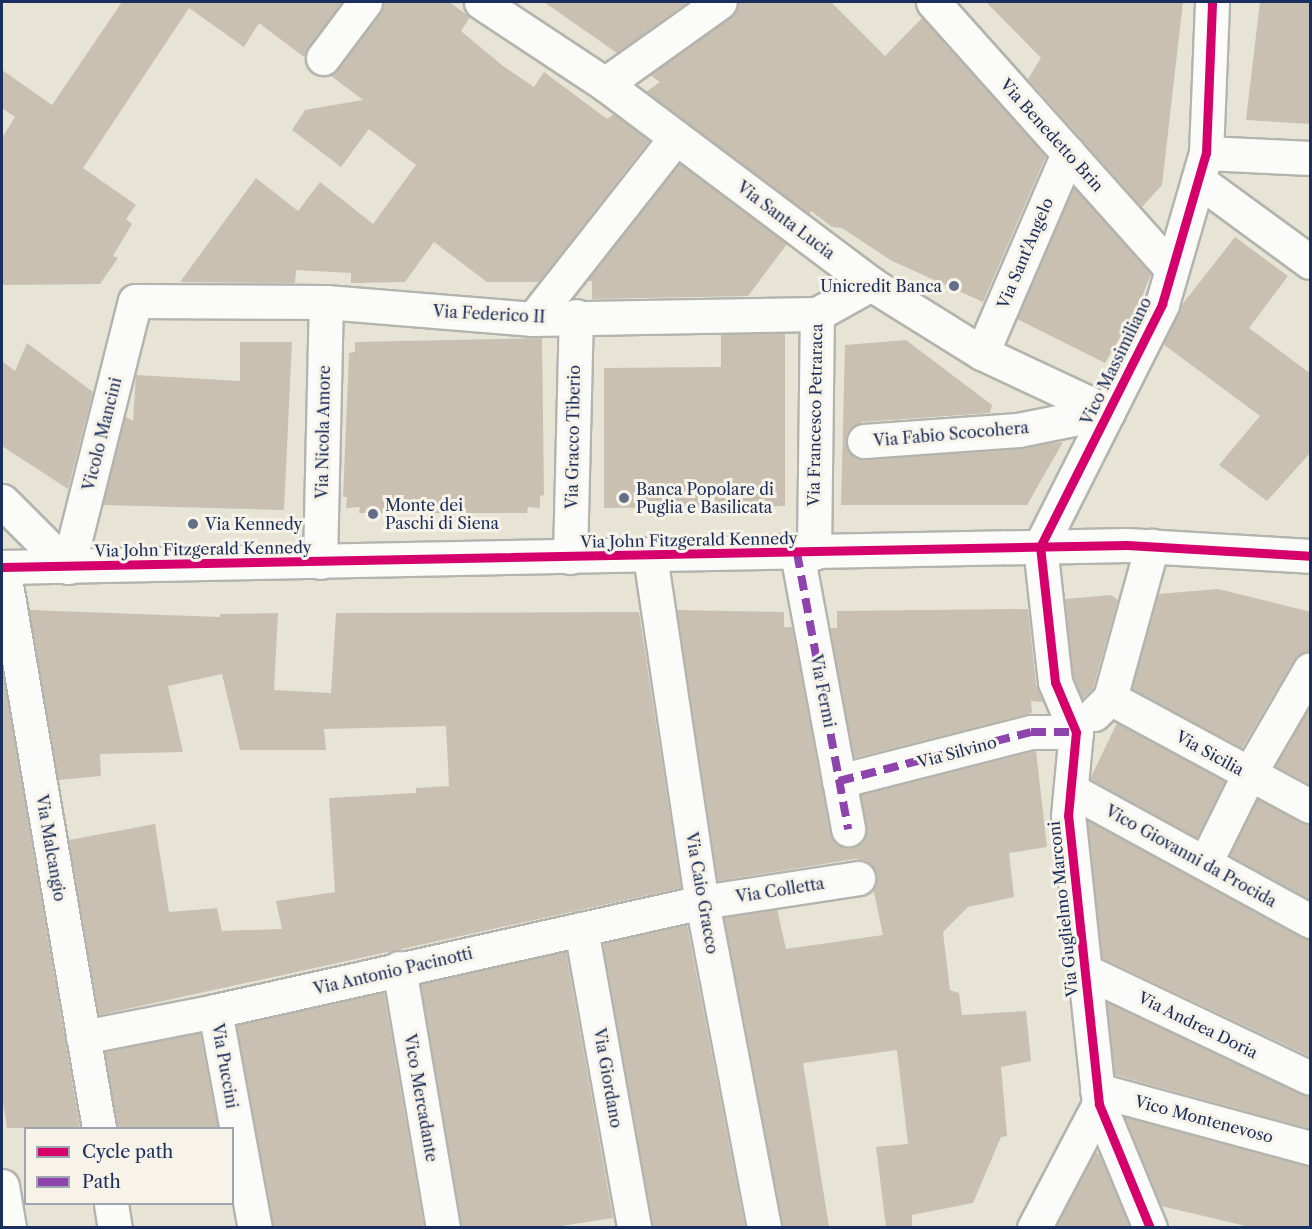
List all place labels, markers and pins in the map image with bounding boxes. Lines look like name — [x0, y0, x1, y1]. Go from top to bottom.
place label: Unicredit Banca — [820, 276, 942, 296]
marker: Unicredit Banca — [947, 279, 961, 293]
place label: Banca Popolare di Puglia e Basilicata — [636, 479, 774, 517]
marker: Banca Popolare di Puglia e Basilicata — [617, 491, 631, 505]
place label: Monte dei Paschi di Siena — [385, 495, 499, 533]
marker: Monte dei Paschi di Siena — [366, 507, 380, 521]
place label: Via Kennedy — [205, 514, 303, 534]
marker: Via Kennedy — [186, 517, 200, 531]

